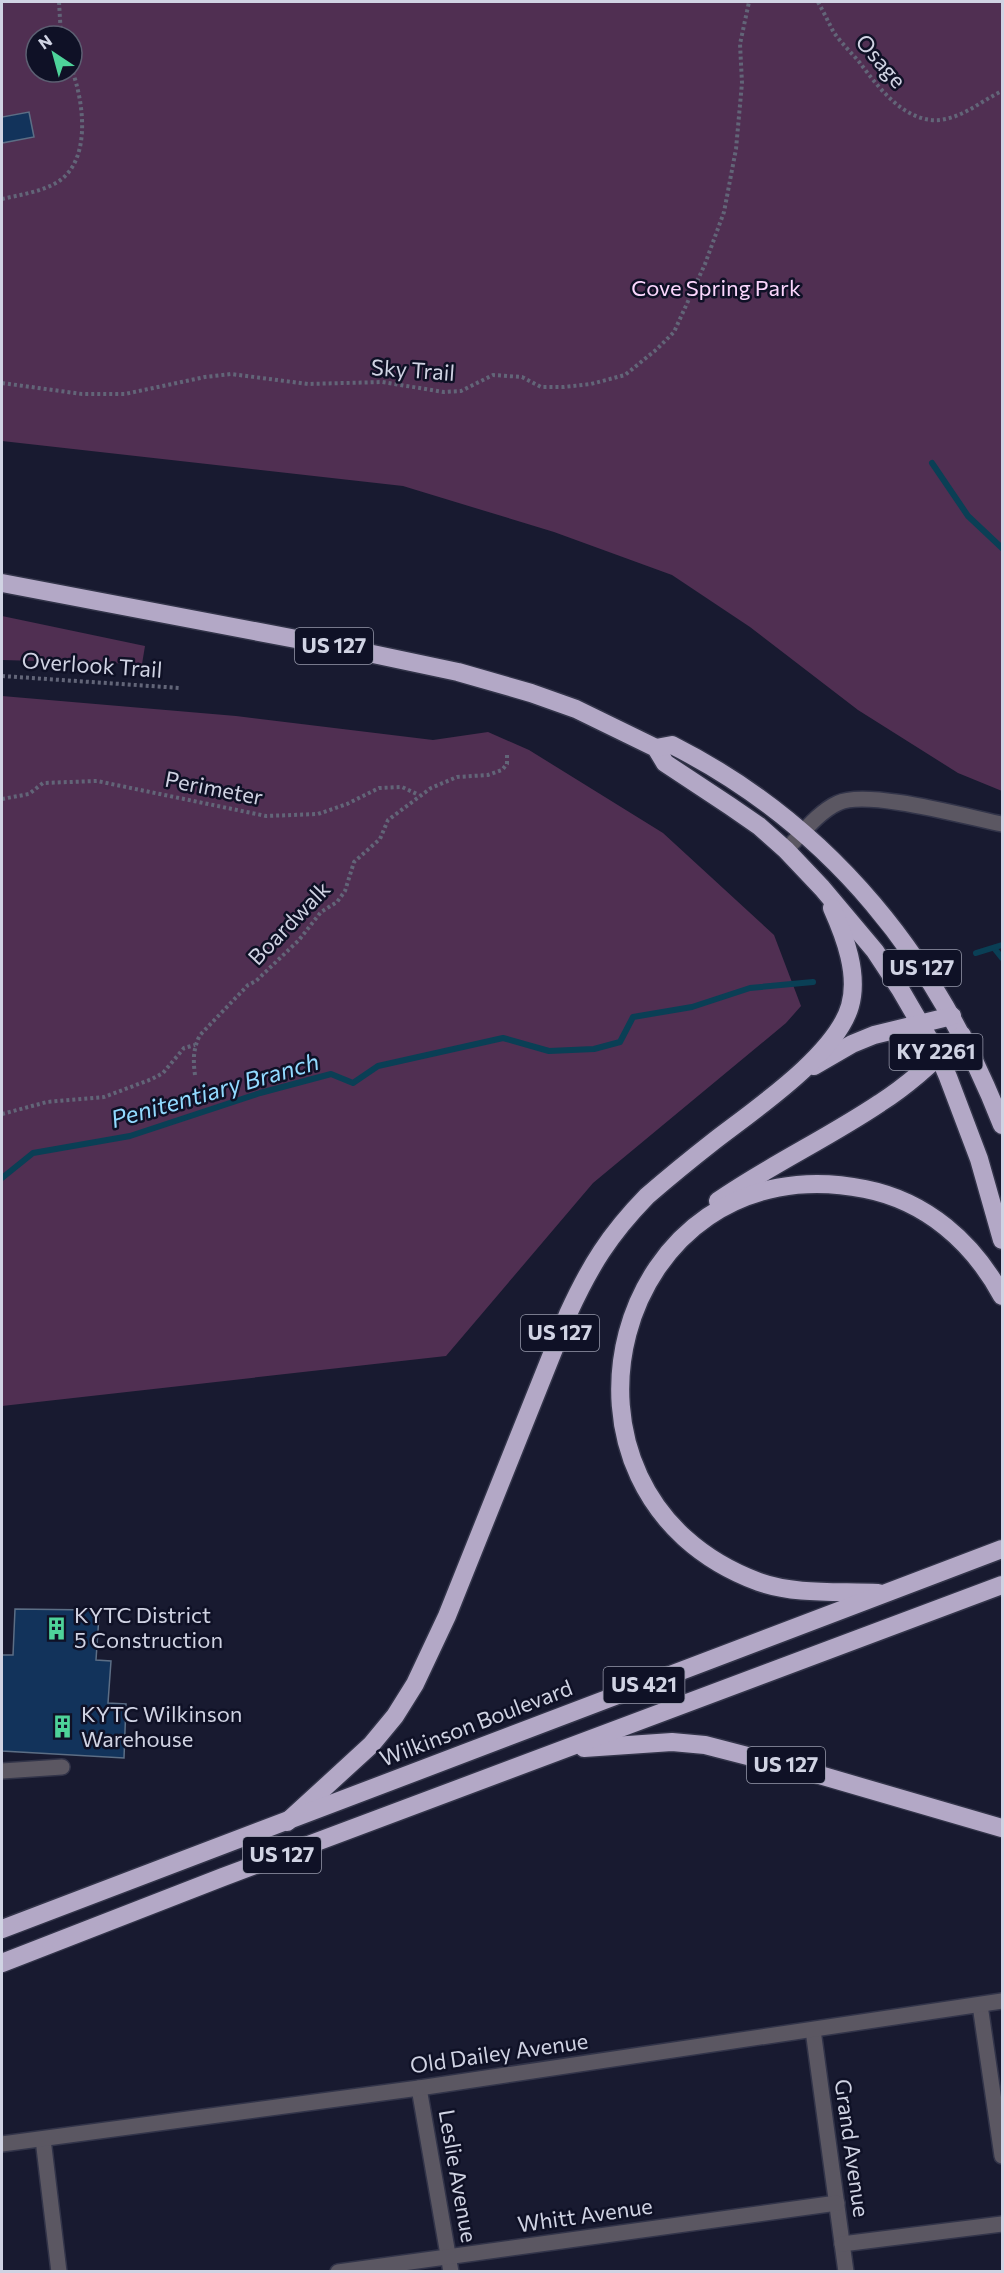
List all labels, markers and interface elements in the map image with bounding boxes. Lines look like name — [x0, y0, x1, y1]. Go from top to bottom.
north arrow — [24, 24, 84, 84]
street label: Osage — [851, 28, 912, 93]
text: N — [34, 30, 55, 53]
park label: Cove Spring Park — [631, 274, 801, 301]
street label: Sky Trail — [370, 353, 456, 386]
road number: US 127 — [295, 628, 373, 664]
street label: Overlook Trail — [21, 646, 163, 683]
street label: Perimeter — [163, 765, 266, 810]
street label: Boardwalk — [242, 875, 335, 970]
road number: US 127 — [883, 950, 961, 986]
road number: KY 2261 — [890, 1034, 982, 1070]
water label: Penitentiary Branch — [107, 1046, 322, 1133]
road number: US 127 — [521, 1315, 599, 1351]
place label: KYTC District 5 Construction — [74, 1601, 223, 1653]
building icon: KYTC District 5 Construction — [43, 1615, 69, 1641]
road number: US 421 — [604, 1667, 684, 1703]
street label: Wilkinson Boulevard — [376, 1673, 576, 1772]
place label: KYTC Wilkinson Warehouse — [81, 1700, 242, 1752]
building icon: KYTC Wilkinson Warehouse — [50, 1714, 76, 1740]
road number: US 127 — [747, 1747, 825, 1783]
road number: US 127 — [243, 1837, 321, 1873]
street label: Old Dailey Avenue — [408, 2027, 590, 2078]
street label: Grand Avenue — [829, 2077, 876, 2219]
street label: Leslie Avenue — [434, 2107, 483, 2245]
street label: Whitt Avenue — [516, 2192, 654, 2237]

